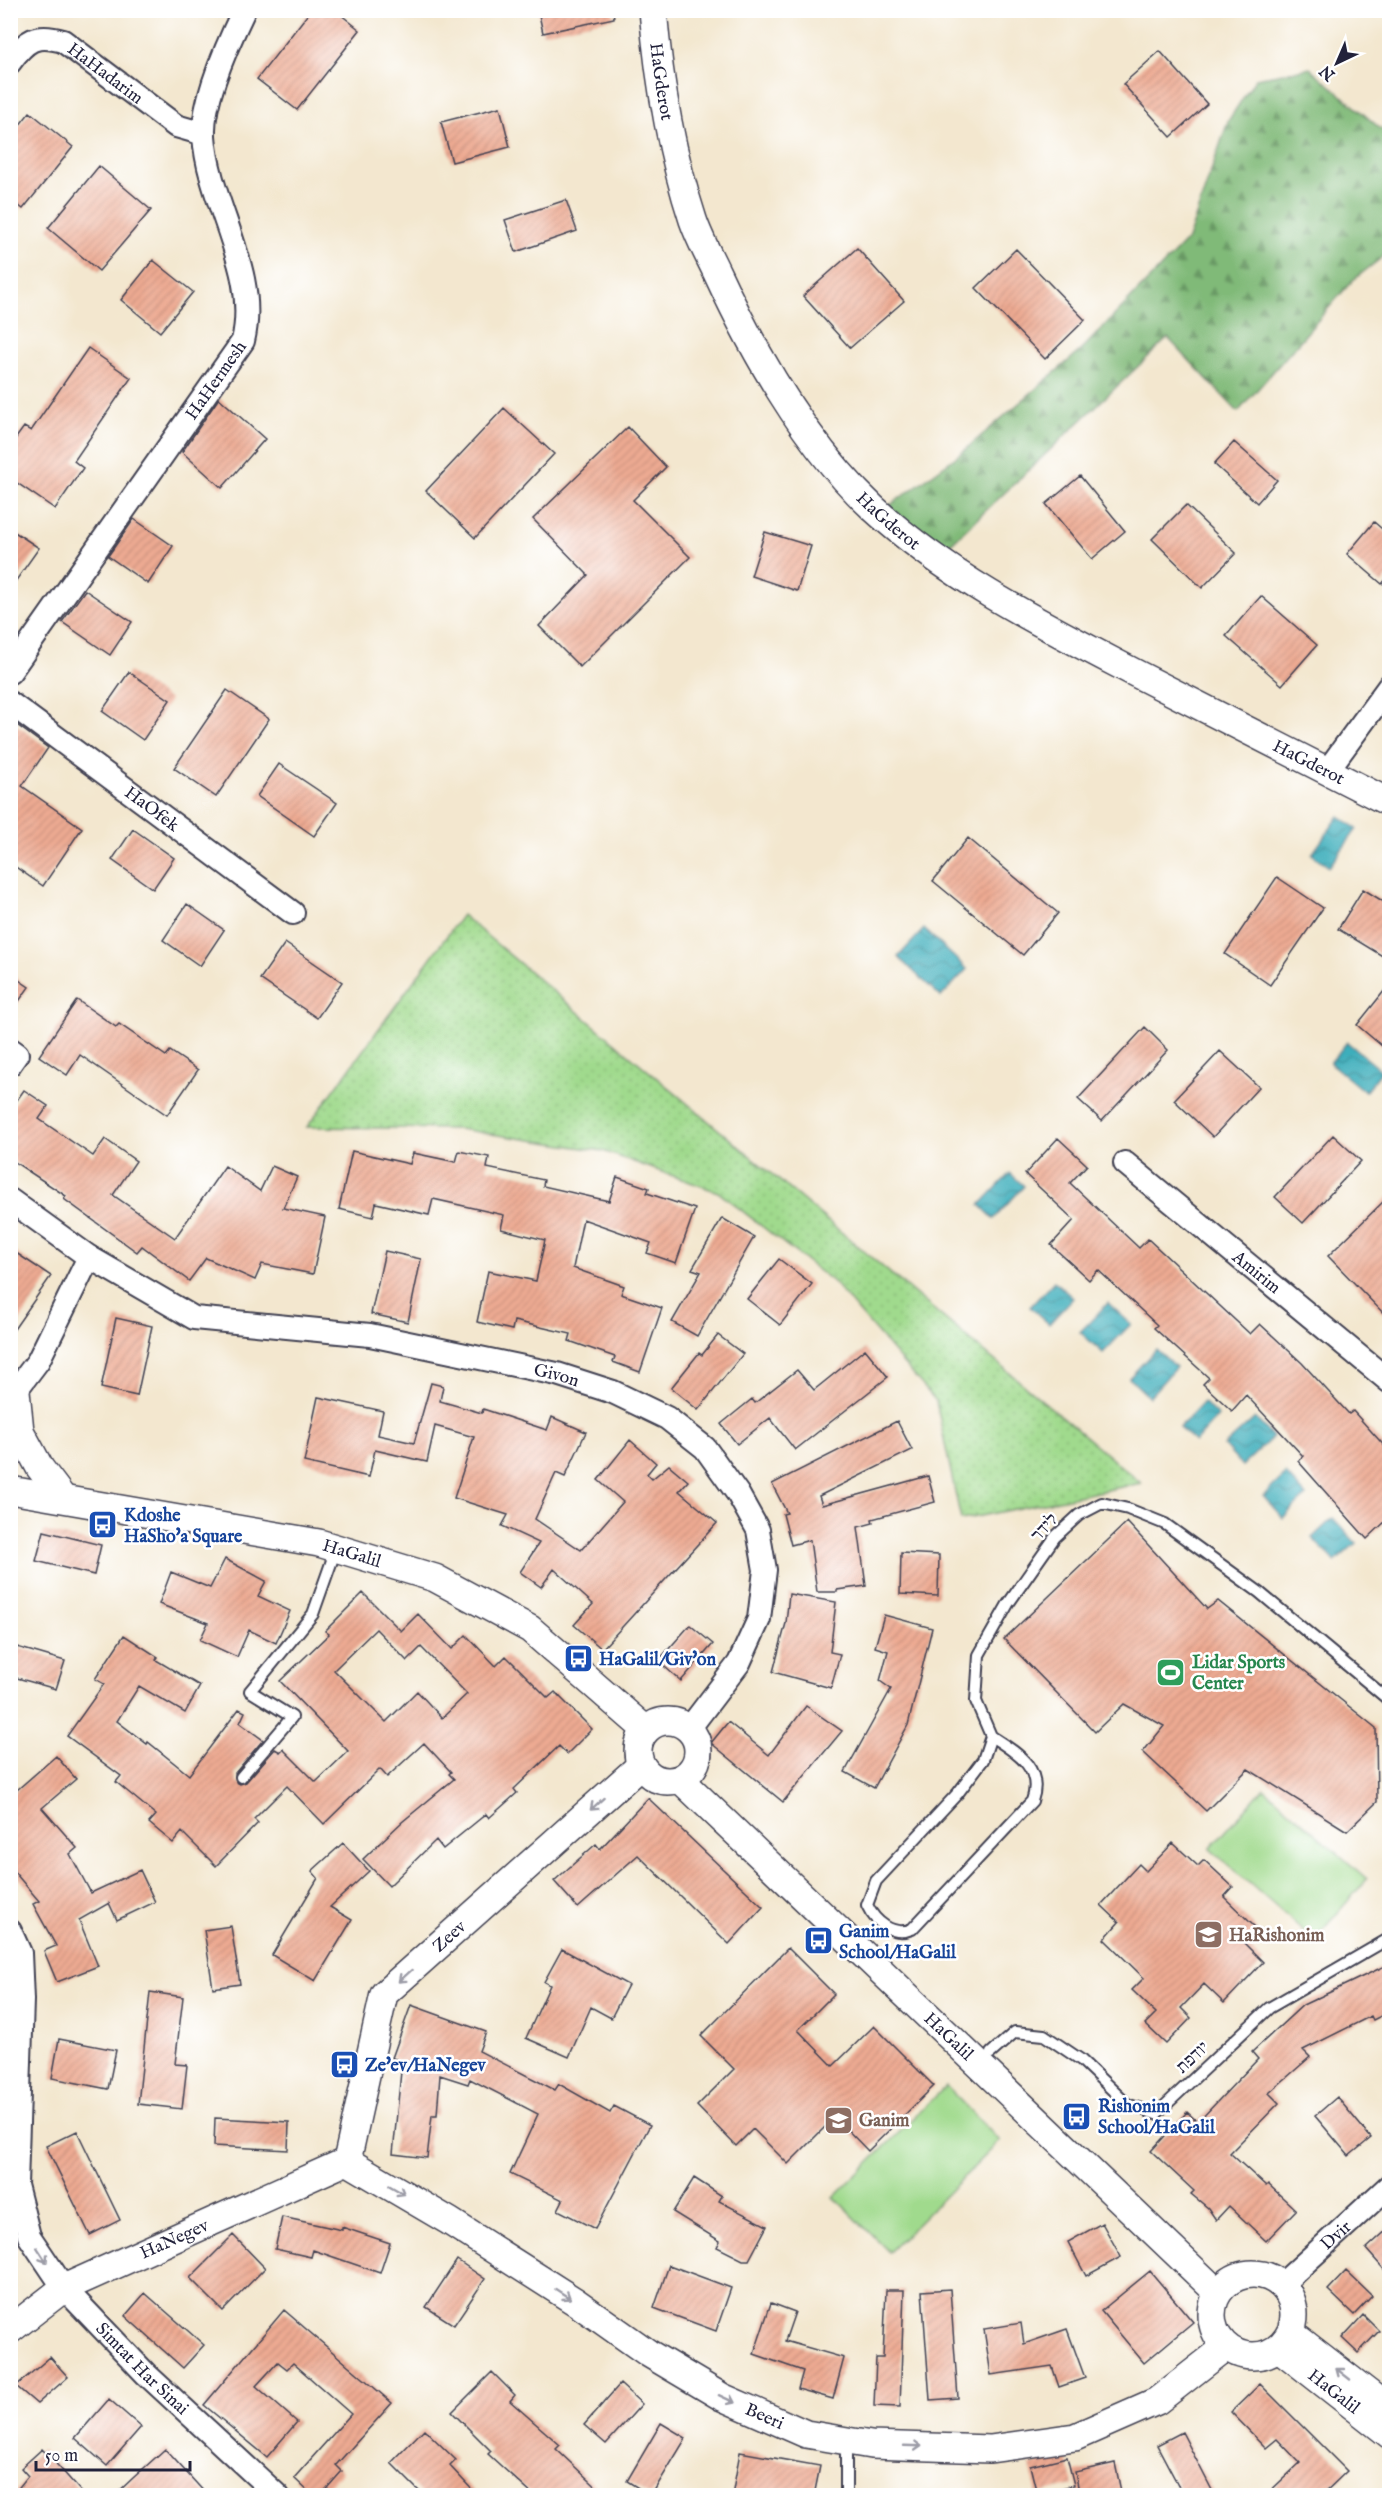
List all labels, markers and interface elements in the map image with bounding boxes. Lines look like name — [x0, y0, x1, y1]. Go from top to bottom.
north arrow — [1307, 33, 1367, 93]
street label: HaHadarim — [62, 38, 147, 110]
street label: HaGderot — [643, 42, 677, 122]
text: N — [1316, 60, 1341, 85]
street label: HaHermesh — [181, 337, 253, 425]
street label: HaGderot — [850, 488, 924, 556]
street label: HaGderot — [1268, 735, 1348, 791]
street label: HaOfek — [119, 782, 184, 838]
street label: Amirim — [1226, 1246, 1285, 1300]
street label: Givon — [532, 1359, 582, 1393]
place label: Kdoshe HaSho'a Square — [124, 1505, 243, 1549]
bus stop icon: Kdoshe HaSho'a Square — [87, 1509, 119, 1541]
street label: לידר — [1026, 1509, 1064, 1547]
street label: HaGalil — [320, 1535, 384, 1574]
bus stop icon: HaGalil/Giv'on — [562, 1643, 594, 1675]
place label: HaGalil/Giv'on — [599, 1649, 716, 1672]
place label: Lidar Sports Center — [1192, 1652, 1286, 1696]
sports icon: Lidar Sports Center — [1155, 1656, 1187, 1688]
one-way arrow — [590, 1797, 605, 1811]
street label: Zeev — [428, 1916, 472, 1958]
school or university icon: HaRishonim — [1192, 1919, 1224, 1951]
place label: Ganim School/HaGalil — [839, 1921, 957, 1965]
bus stop icon: Ganim School/HaGalil — [802, 1925, 834, 1957]
place label: HaRishonim — [1229, 1925, 1325, 1948]
one-way arrow — [398, 1969, 413, 1983]
street label: HaGalil — [918, 2008, 978, 2066]
street label: יודפת — [1172, 2037, 1214, 2079]
bus stop icon: Ze'ev/HaNegev — [328, 2049, 360, 2081]
place label: Ze'ev/HaNegev — [365, 2055, 487, 2078]
place label: Rishonim School/HaGalil — [1098, 2096, 1216, 2140]
bus stop icon: Rishonim School/HaGalil — [1061, 2100, 1093, 2132]
school or university icon: Ganim — [822, 2104, 854, 2136]
place label: Ganim — [859, 2110, 909, 2133]
one-way arrow — [388, 2185, 405, 2197]
street label: HaNegev — [137, 2214, 213, 2265]
street label: Dvir — [1316, 2216, 1357, 2256]
one-way arrow — [36, 2246, 48, 2262]
one-way arrow — [554, 2288, 571, 2300]
street label: Simtat Har Sinai — [90, 2318, 193, 2421]
street label: HaGalil — [1302, 2365, 1364, 2420]
one-way arrow — [1336, 2368, 1352, 2381]
one-way arrow — [717, 2394, 735, 2406]
street label: Beeri — [741, 2399, 787, 2436]
scale bar — [36, 2434, 190, 2472]
one-way arrow — [903, 2441, 923, 2452]
text: 50 m — [45, 2445, 78, 2468]

